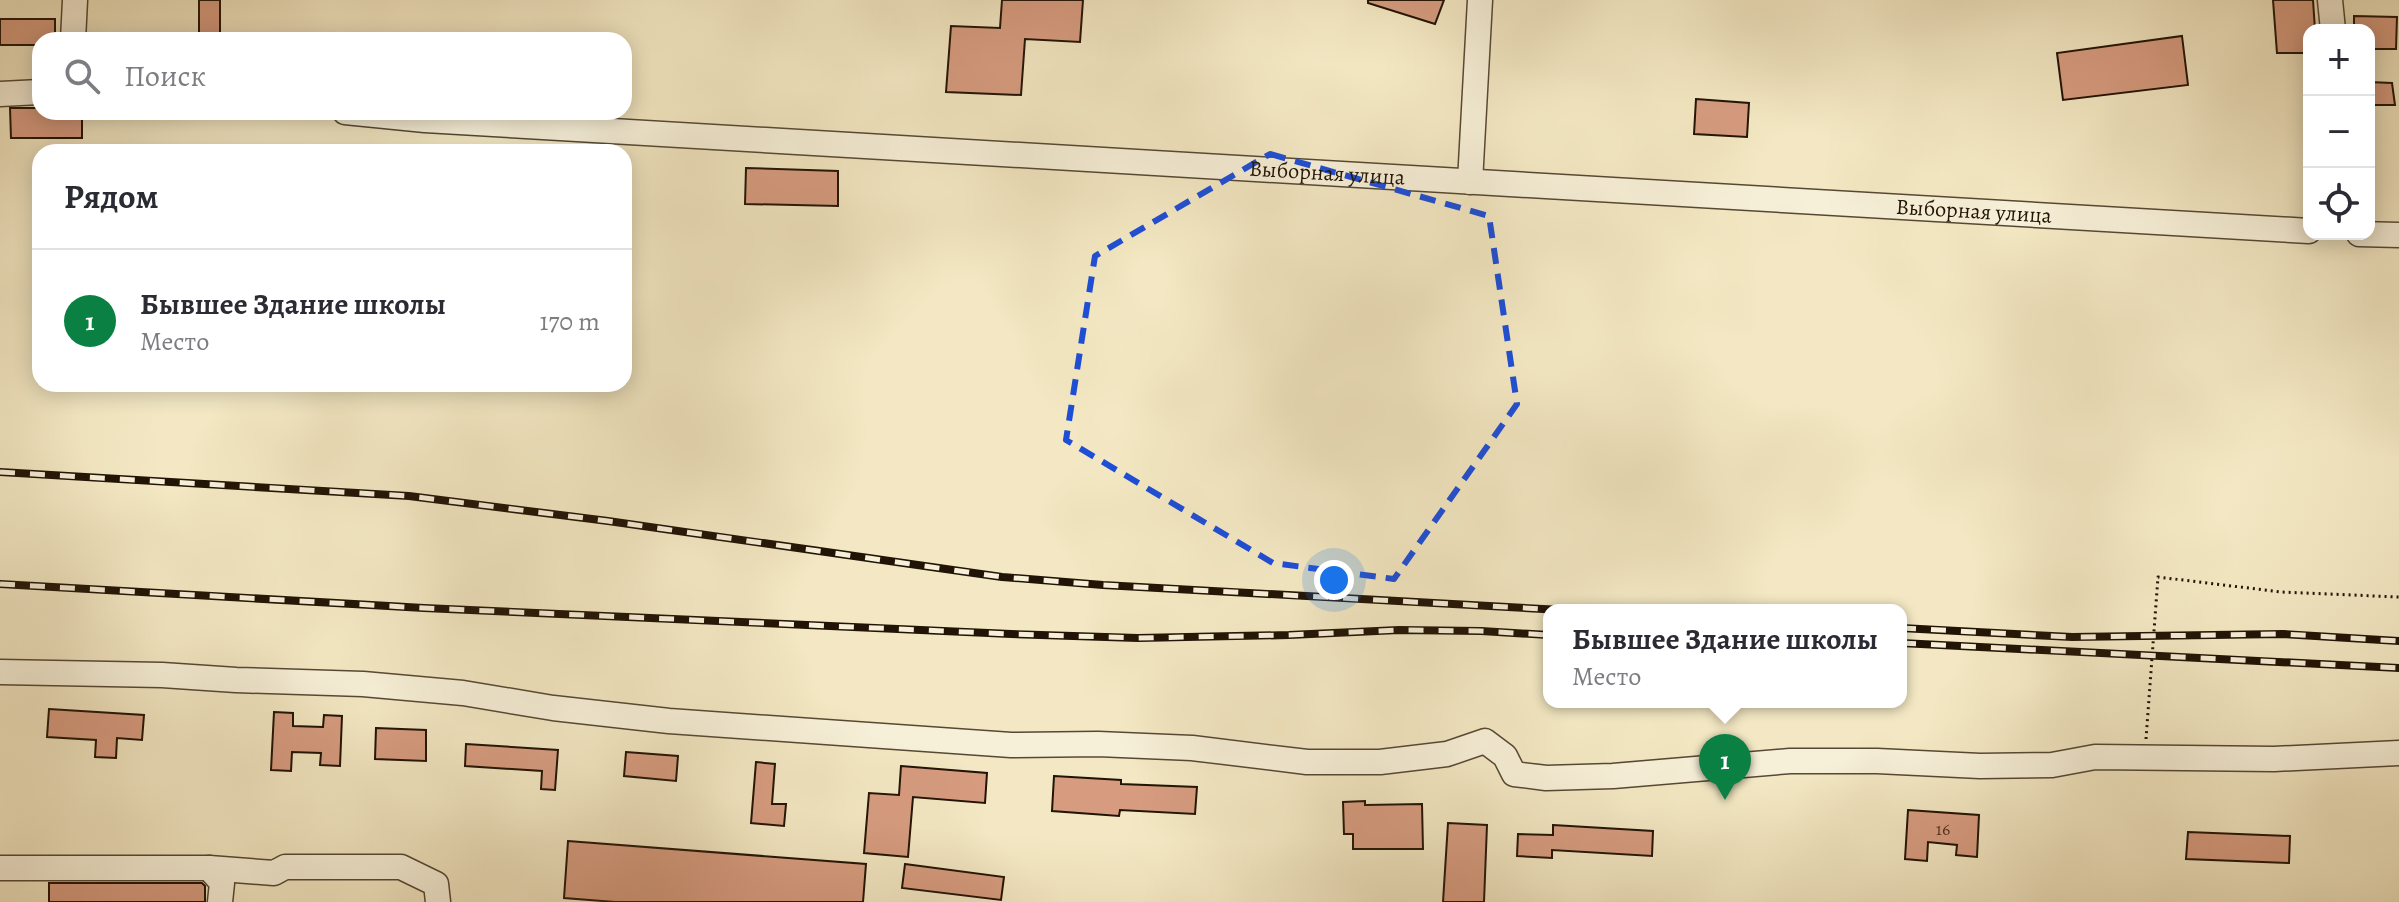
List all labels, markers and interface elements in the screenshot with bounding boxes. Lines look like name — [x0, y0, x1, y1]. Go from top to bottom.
map controls — [2303, 24, 2375, 240]
button: + — [2303, 24, 2375, 96]
search box — [32, 32, 632, 120]
icon: search — [60, 54, 104, 98]
text: Поиск — [124, 56, 206, 96]
button: − — [2303, 96, 2375, 168]
street label: Выборная улица — [1248, 154, 1407, 193]
button: locate — [2303, 168, 2375, 240]
text: Рядом — [64, 173, 158, 220]
street label: Выборная улица — [1895, 192, 2054, 231]
text: Бывшее Здание школы — [140, 284, 446, 324]
text: 1 — [85, 304, 95, 339]
text: 170 m — [540, 304, 600, 339]
text: Место — [140, 324, 209, 359]
your location — [1314, 560, 1354, 600]
popup — [1543, 604, 1907, 708]
text: Бывшее Здание школы — [1572, 619, 1878, 659]
text: Место — [1572, 659, 1641, 694]
pin: 1 — [1699, 734, 1751, 800]
house number: 16 — [1936, 817, 1950, 841]

